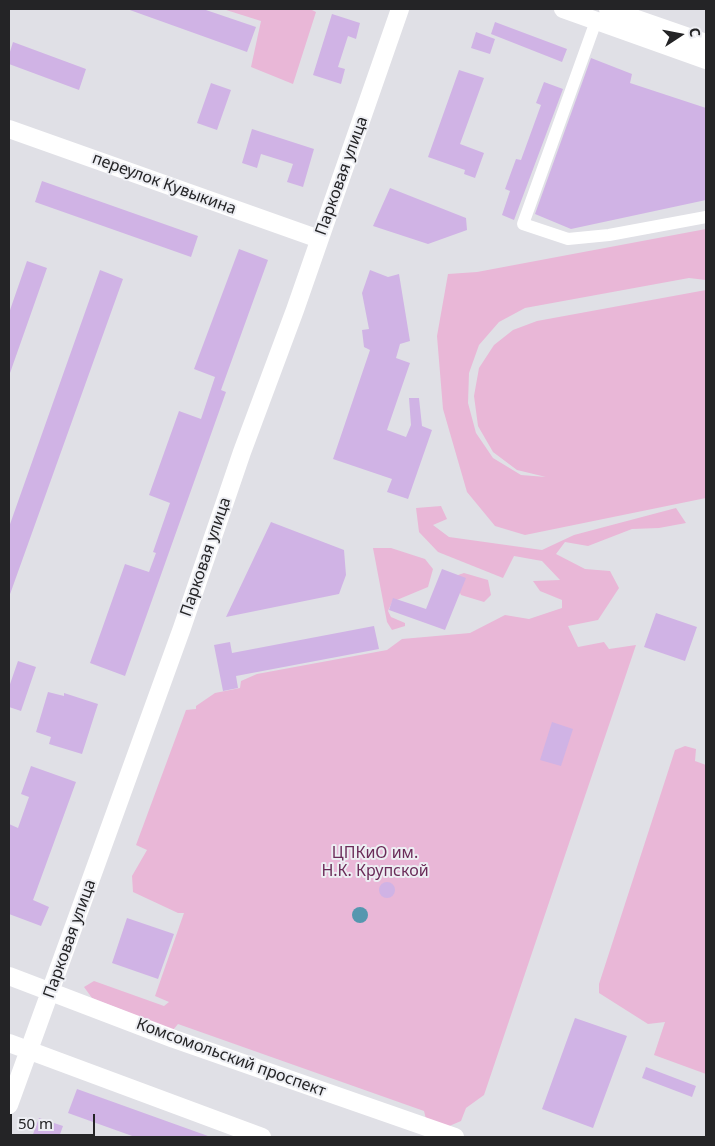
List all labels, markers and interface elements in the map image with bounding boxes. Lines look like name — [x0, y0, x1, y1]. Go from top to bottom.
north arrow — [655, 10, 705, 60]
text: С — [685, 26, 705, 38]
street label: Парковая улица — [312, 114, 372, 238]
street label: переулок Кувыкина — [89, 149, 239, 219]
street label: Парковая улица — [177, 495, 235, 619]
park label: ЦПКиО им. Н.К. Крупской — [321, 843, 429, 881]
street label: Парковая улица — [40, 877, 100, 1001]
street label: Комсомольский проспект — [134, 1015, 328, 1101]
scale bar — [12, 1104, 98, 1136]
text: 50 m — [18, 1113, 53, 1133]

